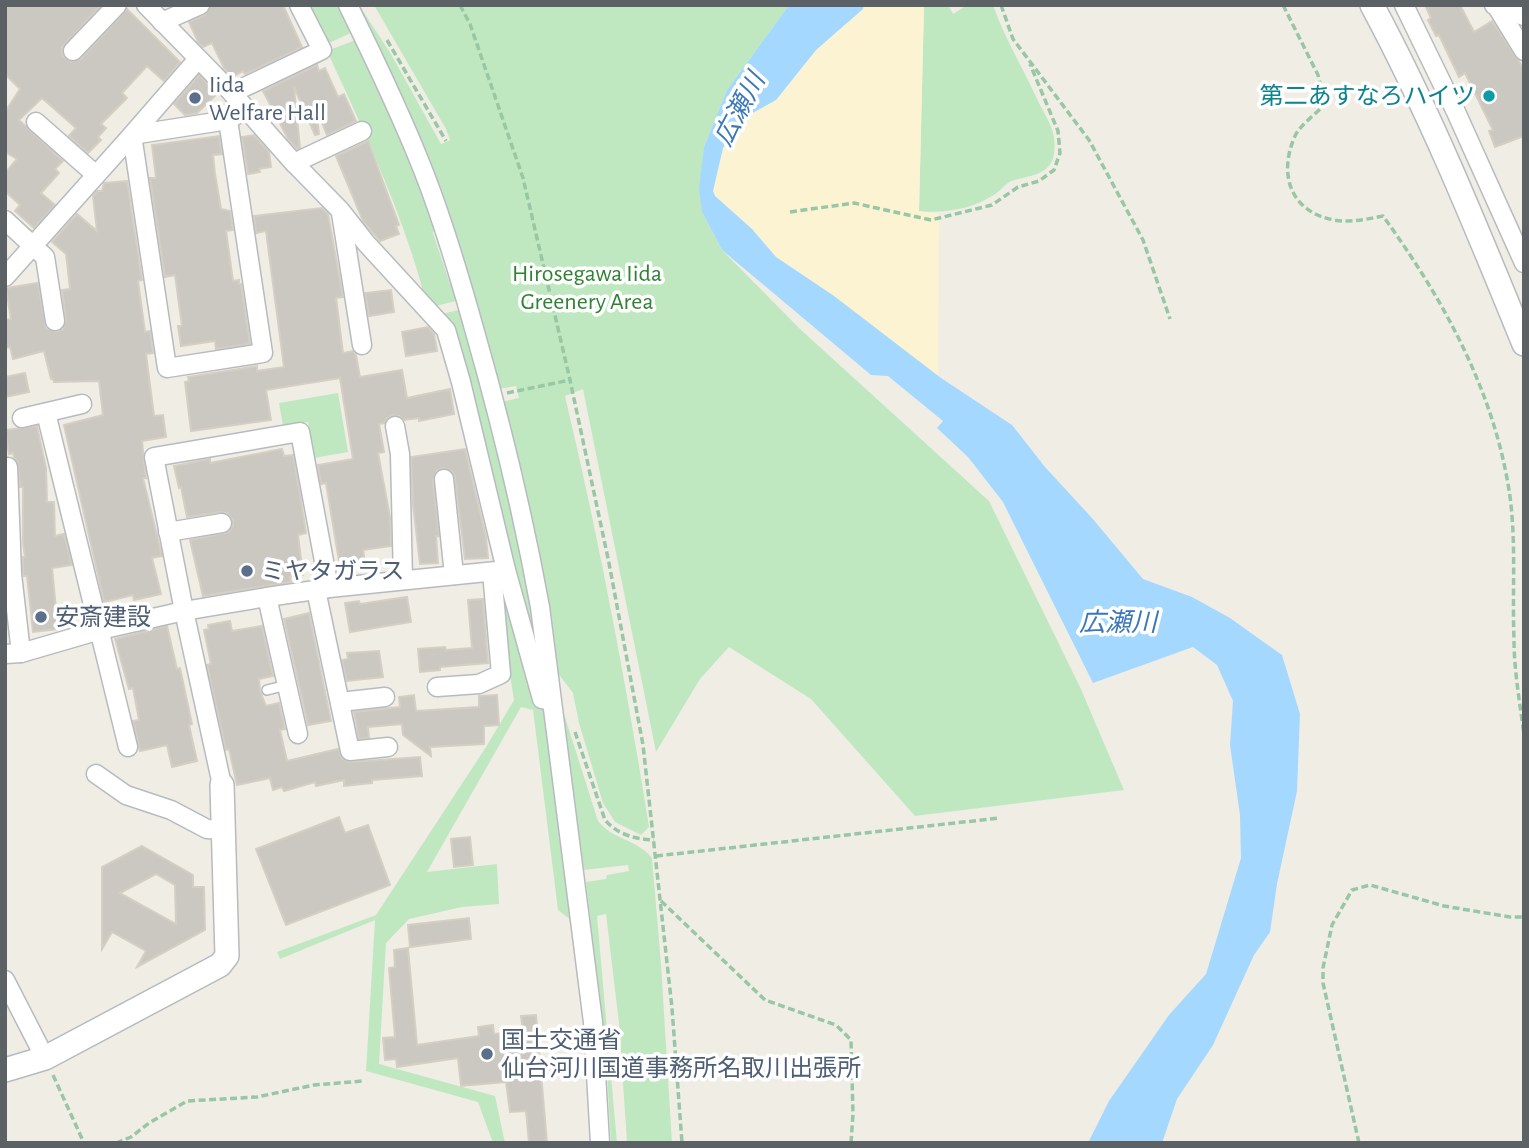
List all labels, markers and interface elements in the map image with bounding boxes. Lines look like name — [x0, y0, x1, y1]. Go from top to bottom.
water label: 広瀬川 — [709, 66, 771, 150]
place label: Iida Welfare Hall — [209, 73, 326, 125]
place label: 第二あすなろハイツ — [1259, 83, 1475, 109]
marker: 第二あすなろハイツ — [1481, 88, 1497, 104]
marker: Iida Welfare Hall — [187, 90, 203, 106]
park label: Hirosegawa Iida Greenery Area — [512, 262, 662, 314]
place label: ミヤタガラス — [261, 559, 405, 584]
marker: ミヤタガラス — [239, 563, 255, 579]
place label: 安斎建設 — [55, 605, 151, 630]
marker: 安斎建設 — [33, 609, 49, 625]
water label: 広瀬川 — [1079, 609, 1160, 636]
place label: 国土交通省 仙台河川国道事務所名取川出張所 — [501, 1027, 861, 1081]
marker: 国土交通省 仙台河川国道事務所名取川出張所 — [479, 1046, 495, 1062]

